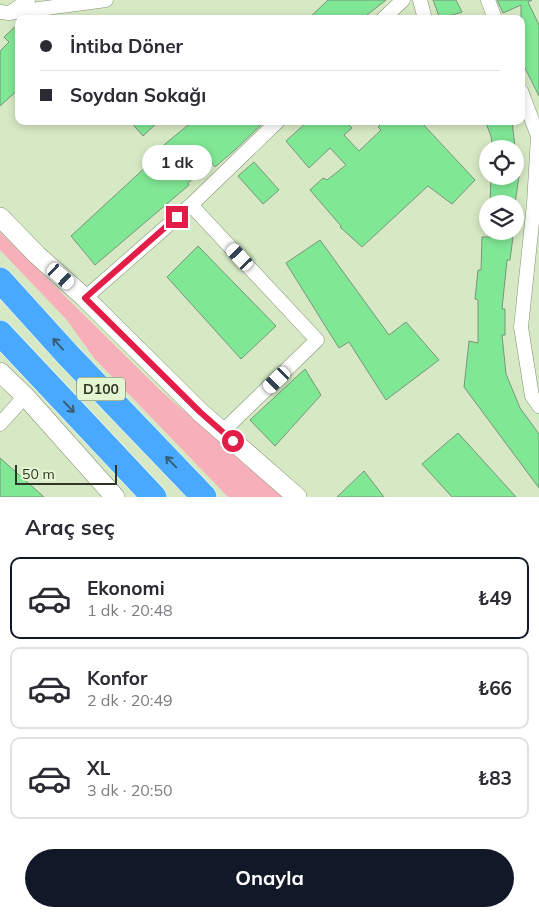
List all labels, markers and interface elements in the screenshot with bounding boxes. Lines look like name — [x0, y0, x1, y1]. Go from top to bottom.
text: İntiba Döner — [70, 34, 183, 58]
text: Soydan Sokağı — [70, 83, 206, 107]
map controls — [479, 140, 524, 240]
button: locate — [479, 140, 524, 185]
callout: 1 dk — [142, 144, 212, 180]
text: 1 dk — [161, 152, 193, 172]
button: layers — [479, 195, 524, 240]
route end — [166, 206, 188, 228]
car — [224, 241, 255, 273]
car — [44, 260, 77, 292]
one-way arrow — [53, 338, 64, 351]
car — [260, 364, 293, 396]
road number: D100 — [77, 378, 125, 400]
one-way arrow — [63, 400, 75, 413]
route start — [222, 430, 244, 452]
one-way arrow — [165, 456, 177, 468]
scale bar — [15, 462, 118, 485]
text: 50 m — [22, 465, 55, 483]
text: Araç seç — [25, 513, 115, 541]
icon: car — [27, 576, 72, 621]
text: Ekonomi — [87, 576, 165, 600]
text: ₺49 — [478, 586, 512, 610]
text: 1 dk · 20:48 — [87, 600, 173, 620]
icon: car — [27, 666, 72, 711]
text: Konfor — [87, 666, 148, 690]
text: ₺66 — [478, 676, 512, 700]
text: 2 dk · 20:49 — [87, 690, 173, 710]
icon: car — [27, 756, 72, 801]
text: XL — [87, 756, 110, 780]
text: ₺83 — [478, 766, 512, 790]
text: 3 dk · 20:50 — [87, 780, 173, 800]
button: Onayla — [25, 849, 514, 907]

